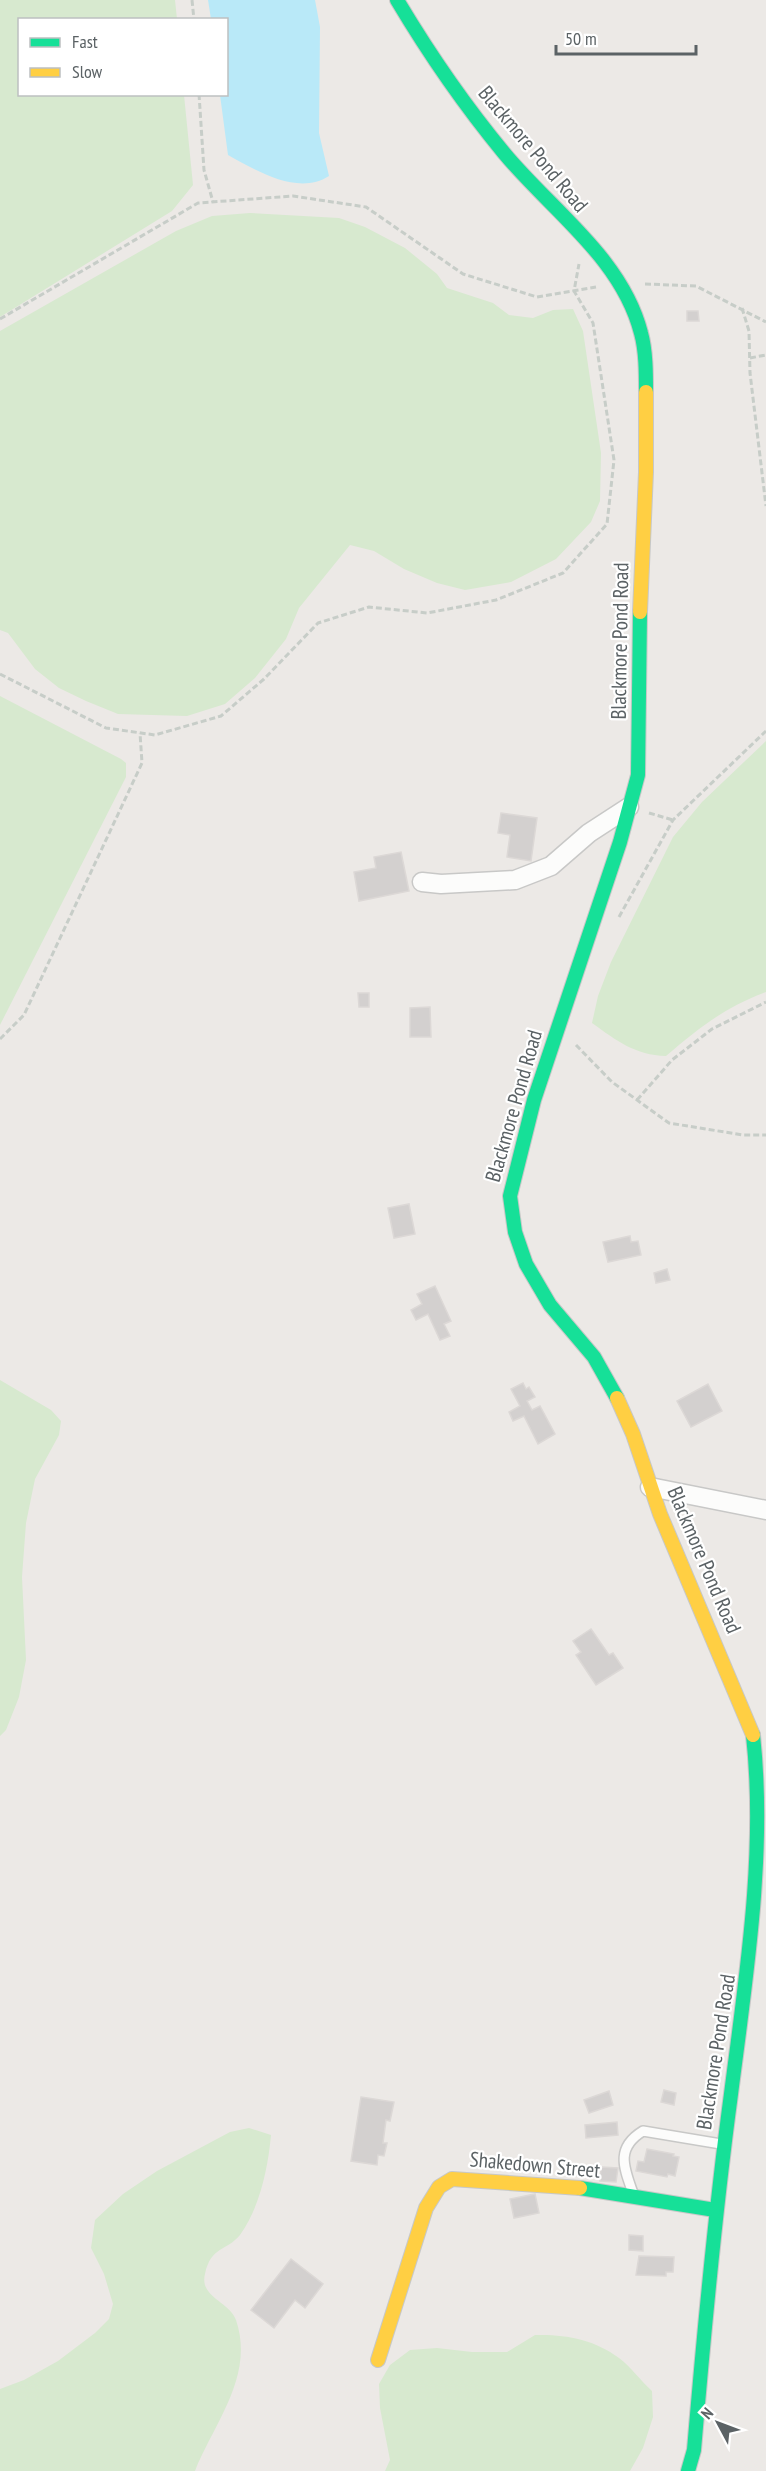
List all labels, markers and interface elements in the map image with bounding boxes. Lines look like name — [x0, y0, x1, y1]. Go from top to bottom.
legend — [18, 18, 228, 96]
scale bar — [556, 18, 696, 56]
text: 50 m — [565, 27, 597, 50]
text: Fast — [72, 30, 98, 53]
text: Slow — [72, 60, 103, 83]
street label: Blackmore Pond Road — [473, 80, 594, 217]
street label: Blackmore Pond Road — [605, 562, 634, 720]
street label: Blackmore Pond Road — [479, 1027, 548, 1185]
street label: Blackmore Pond Road — [661, 1482, 748, 1637]
street label: Blackmore Pond Road — [690, 1972, 741, 2132]
street label: Shakedown Street — [469, 2145, 602, 2184]
north arrow — [688, 2393, 748, 2453]
text: N — [696, 2403, 717, 2423]

